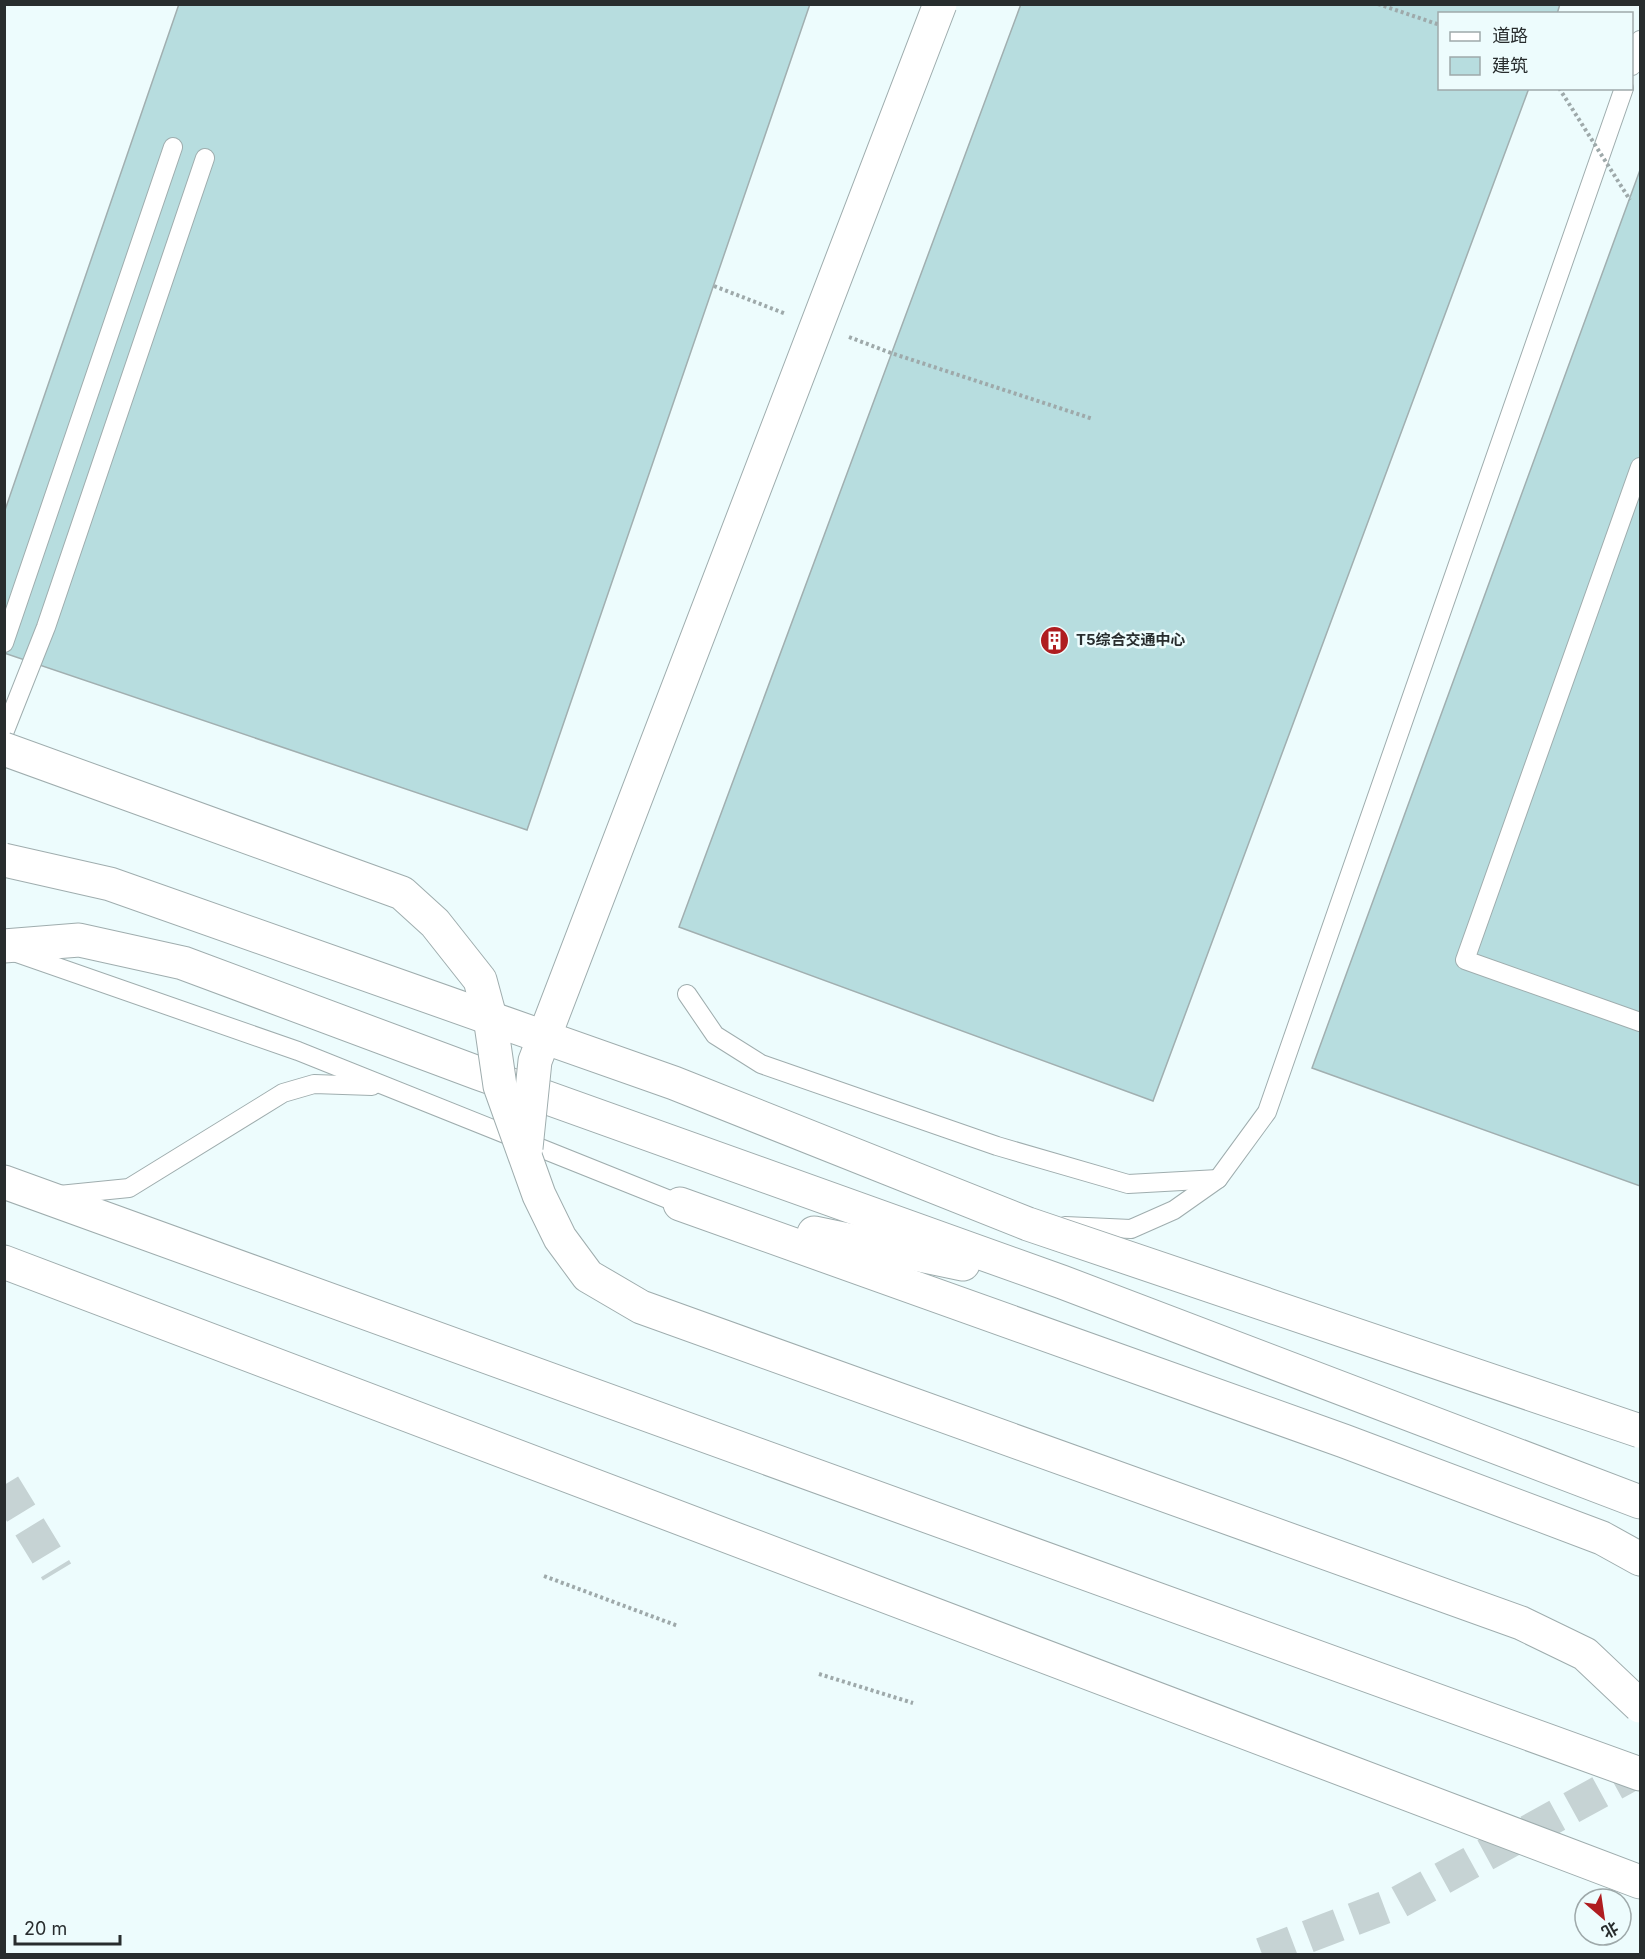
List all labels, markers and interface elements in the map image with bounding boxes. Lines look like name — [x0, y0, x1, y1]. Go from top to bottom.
legend — [1438, 12, 1633, 90]
text: 道路 — [1492, 25, 1528, 46]
text: 建筑 — [1492, 55, 1528, 76]
building icon: T5综合交通中心 — [1039, 624, 1071, 656]
place label: T5综合交通中心 — [1076, 630, 1186, 649]
north arrow — [1573, 1887, 1633, 1947]
scale bar — [15, 1908, 120, 1946]
text: 北 — [1598, 1917, 1622, 1943]
text: 20 m — [24, 1918, 67, 1939]

